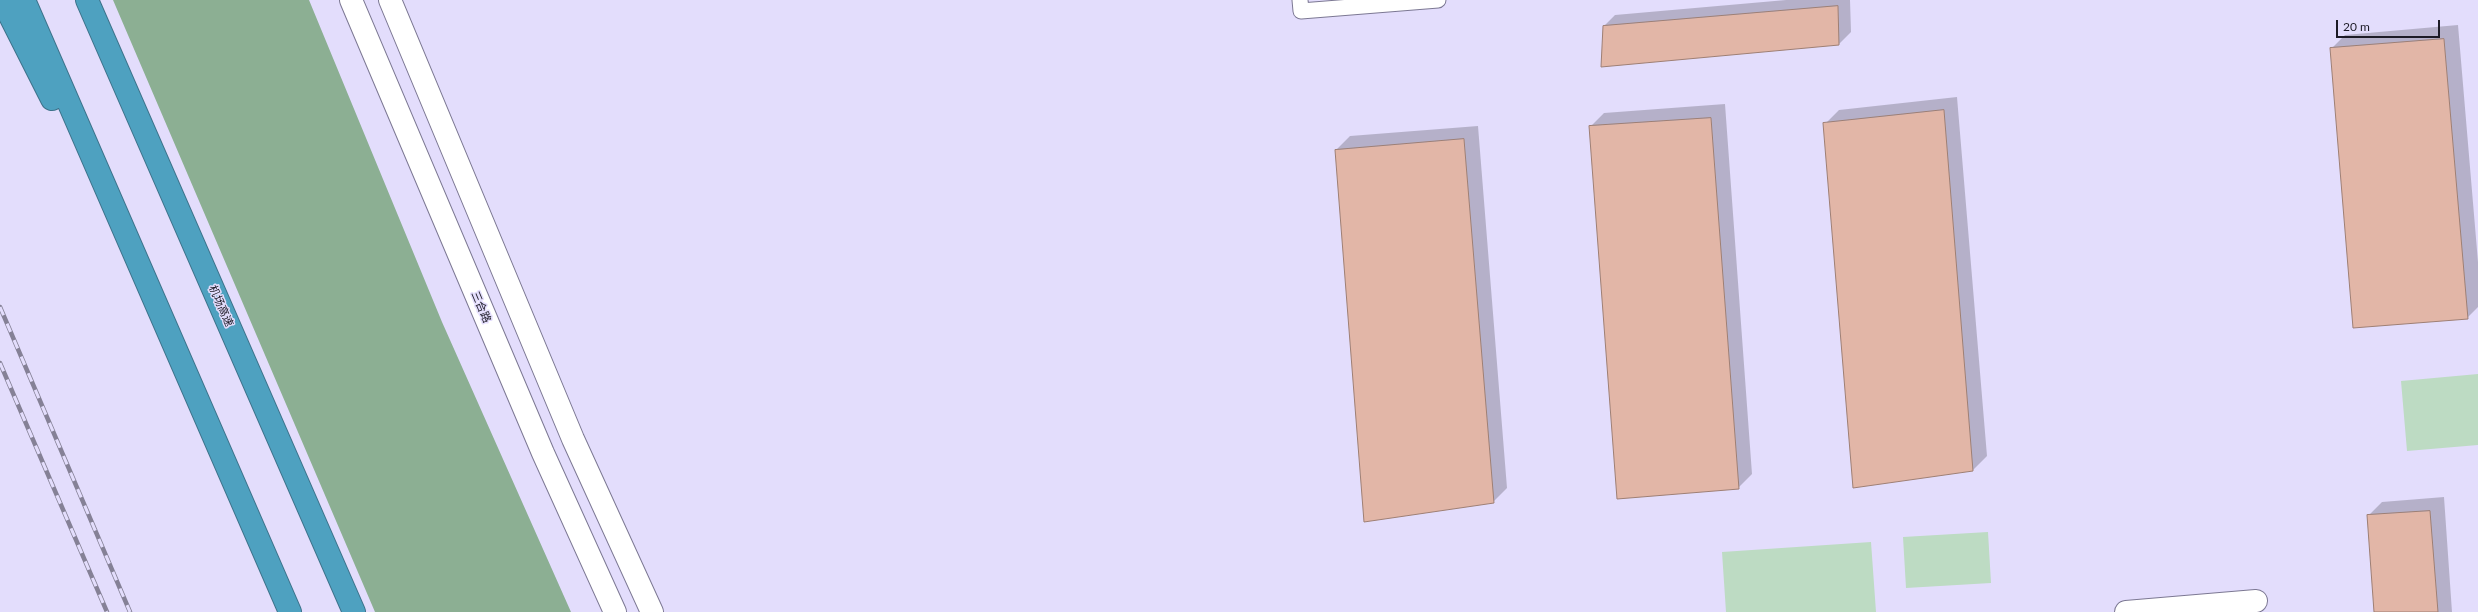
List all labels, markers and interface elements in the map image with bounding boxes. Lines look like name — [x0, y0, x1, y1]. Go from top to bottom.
scale bar — [2338, 12, 2442, 38]
text: 20 m — [2343, 19, 2370, 34]
street label: 机场高速 — [206, 283, 236, 329]
street label: 三合路 — [468, 289, 494, 325]

